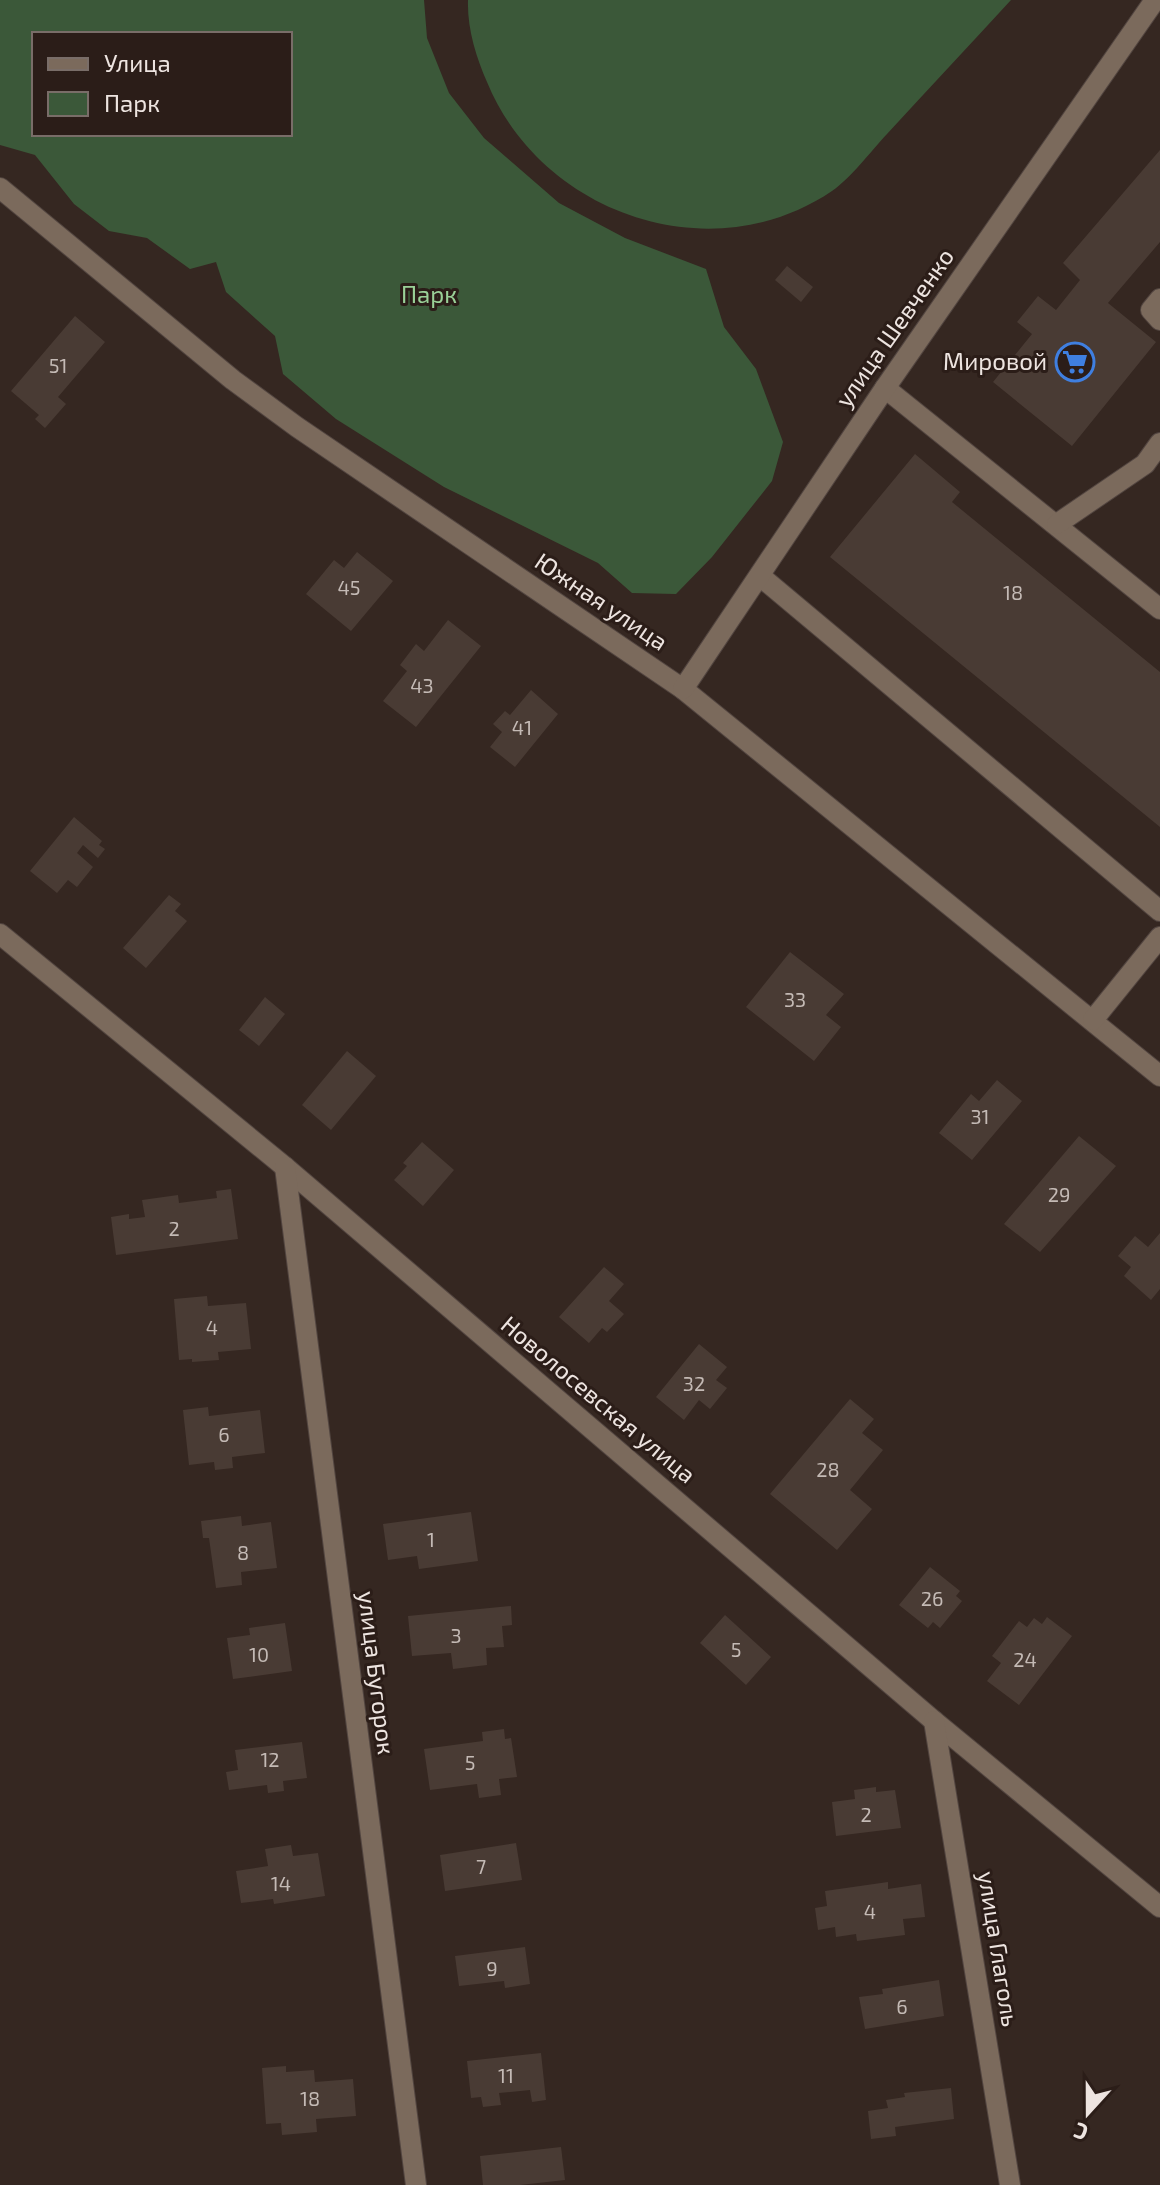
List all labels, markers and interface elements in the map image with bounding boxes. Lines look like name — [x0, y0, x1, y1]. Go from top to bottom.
legend — [32, 32, 292, 136]
text: Улица — [104, 48, 171, 77]
text: Парк — [104, 88, 160, 117]
street label: улица Шевченко — [828, 242, 960, 413]
park label: Парк — [401, 279, 457, 308]
supermarket icon: Мировой — [1054, 341, 1096, 383]
place label: Мировой — [943, 346, 1047, 375]
house number: 51 — [49, 353, 67, 377]
street label: Южная улица — [529, 546, 674, 657]
house number: 45 — [337, 575, 361, 599]
house number: 18 — [1003, 580, 1023, 604]
house number: 43 — [410, 673, 434, 697]
house number: 41 — [512, 715, 532, 739]
house number: 33 — [784, 987, 806, 1011]
house number: 31 — [970, 1104, 990, 1128]
house number: 29 — [1048, 1182, 1070, 1206]
house number: 2 — [168, 1216, 180, 1240]
street label: Новолосевская улица — [495, 1309, 702, 1489]
house number: 4 — [206, 1315, 218, 1339]
house number: 32 — [683, 1371, 705, 1395]
house number: 6 — [218, 1422, 230, 1446]
house number: 28 — [816, 1457, 840, 1481]
house number: 1 — [427, 1527, 435, 1551]
house number: 8 — [237, 1540, 249, 1564]
house number: 26 — [921, 1586, 943, 1610]
street label: улица Бугорок — [352, 1589, 402, 1756]
house number: 3 — [450, 1623, 462, 1647]
house number: 5 — [731, 1637, 741, 1661]
house number: 10 — [249, 1642, 269, 1666]
house number: 24 — [1013, 1647, 1037, 1671]
house number: 12 — [260, 1747, 280, 1771]
house number: 5 — [465, 1750, 475, 1774]
house number: 2 — [860, 1802, 872, 1826]
house number: 7 — [476, 1854, 486, 1878]
street label: улица Глаголь — [972, 1869, 1026, 2029]
house number: 14 — [271, 1871, 291, 1895]
house number: 4 — [864, 1899, 876, 1923]
house number: 9 — [486, 1956, 498, 1980]
house number: 6 — [896, 1994, 908, 2018]
house number: 11 — [498, 2063, 514, 2087]
north arrow — [1048, 2073, 1128, 2153]
house number: 18 — [300, 2086, 320, 2110]
text: С — [1070, 2118, 1091, 2147]

